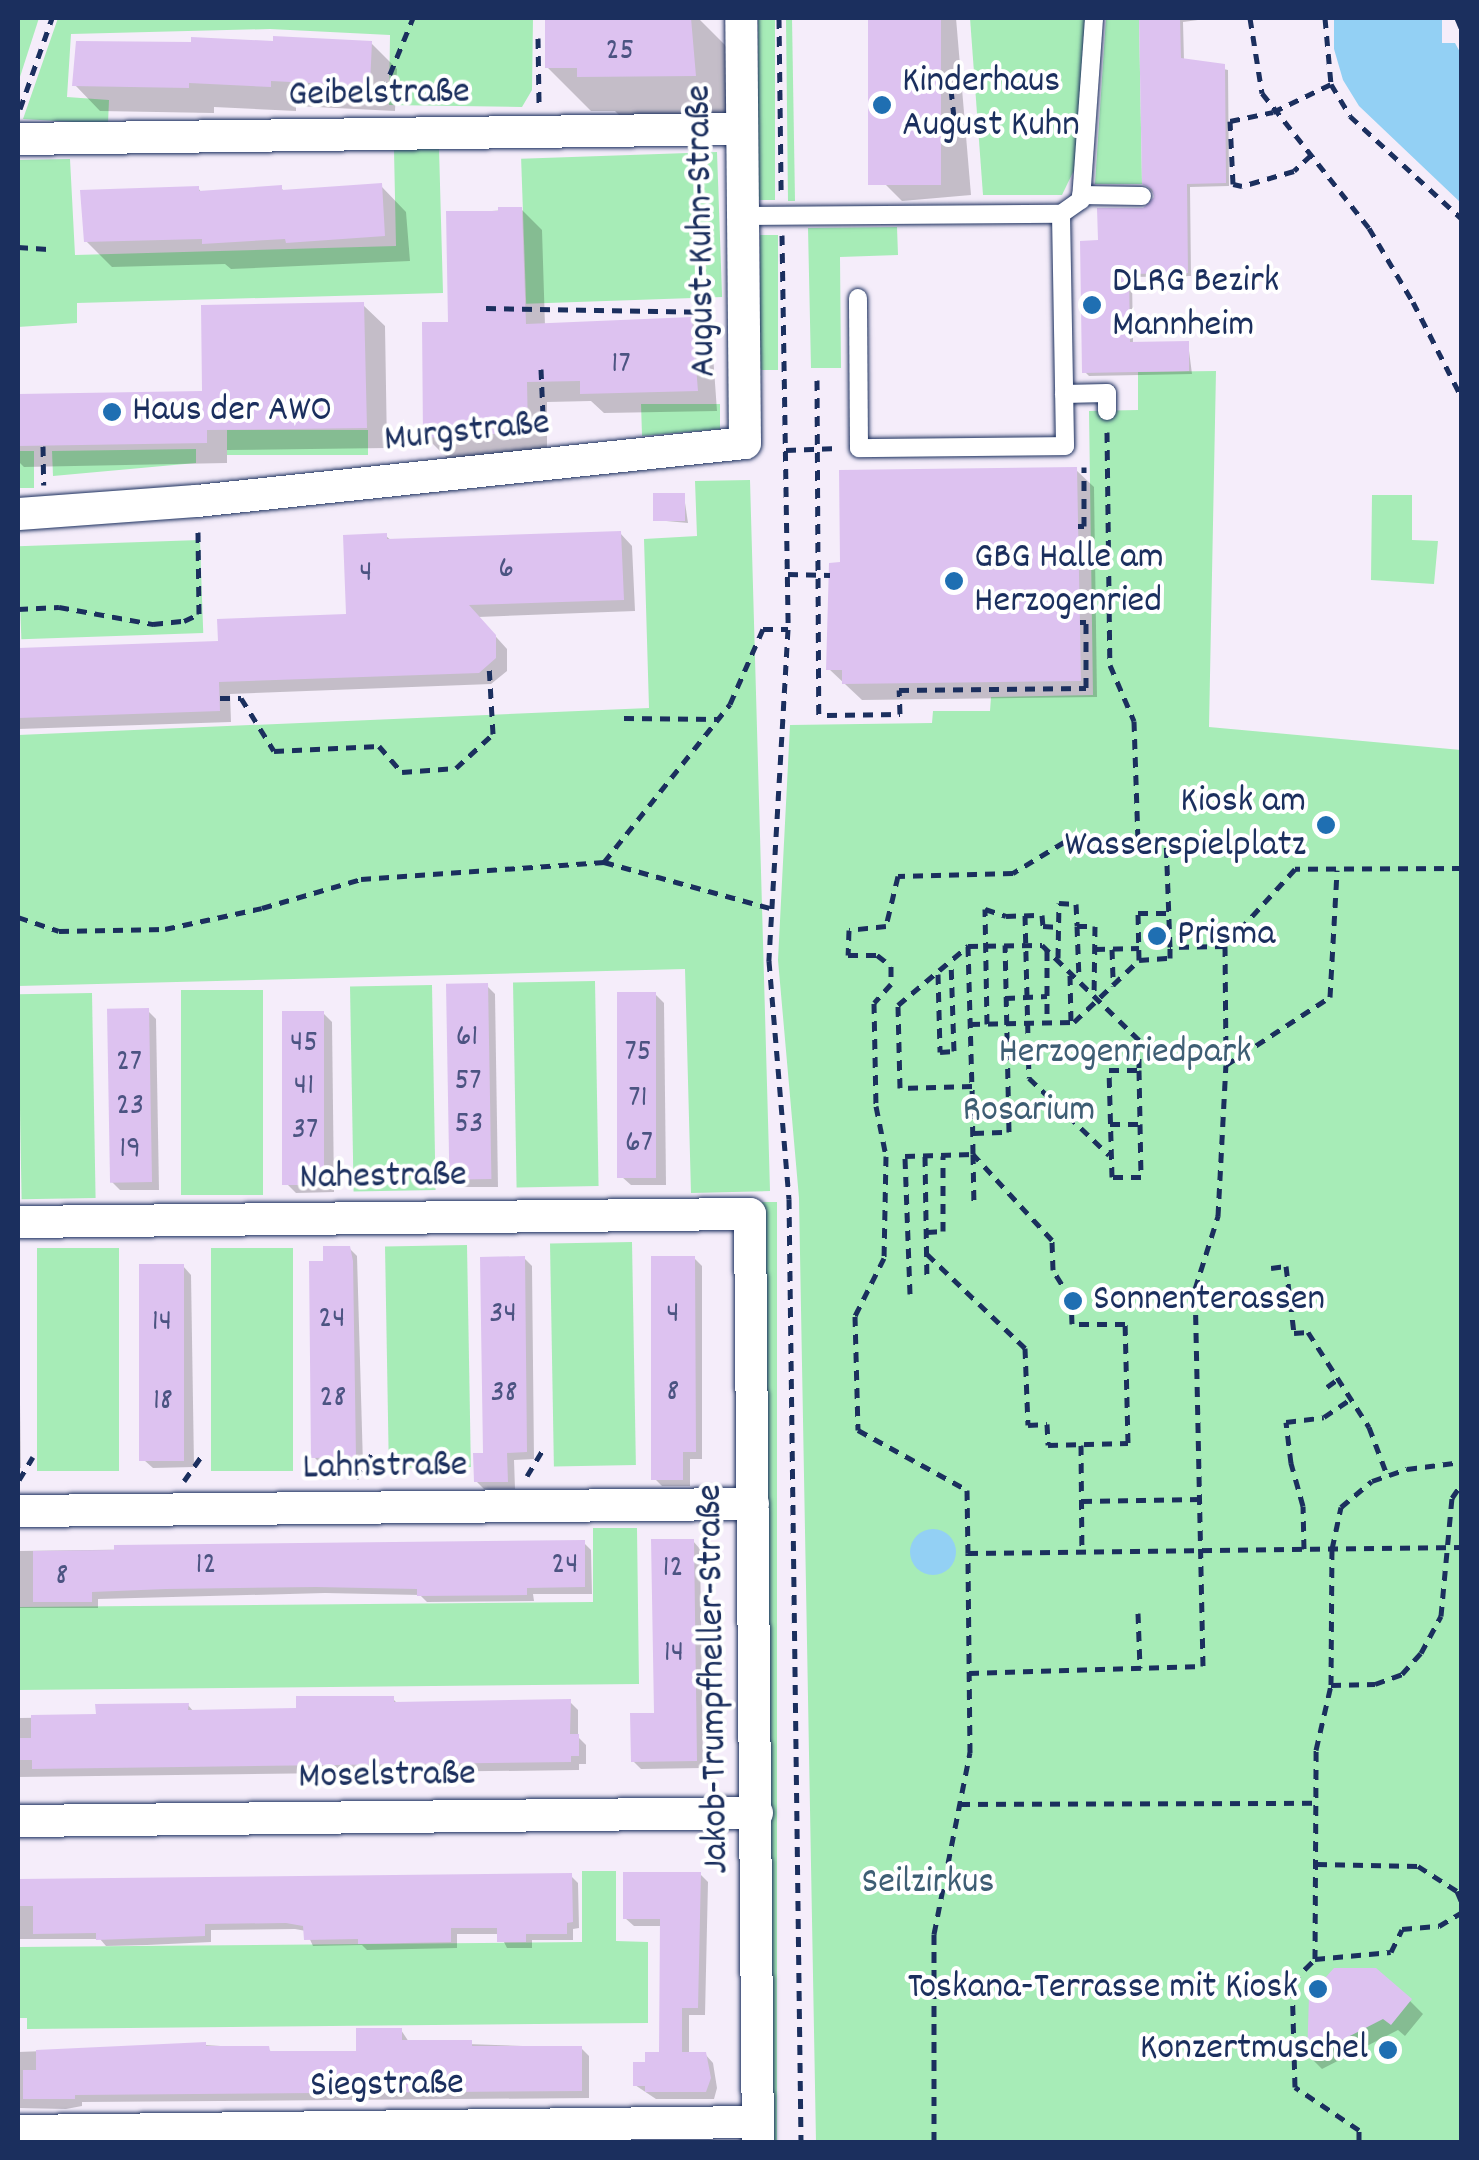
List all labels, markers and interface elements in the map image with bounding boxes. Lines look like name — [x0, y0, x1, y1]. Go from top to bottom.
house number: 25 — [606, 33, 634, 71]
place label: Kinderhaus August Kuhn — [902, 60, 1080, 150]
street label: Geibelstraße — [288, 71, 470, 119]
street label: August-Kuhn-Straße — [678, 84, 728, 378]
marker: Kinderhaus August Kuhn — [871, 94, 893, 116]
place label: DLRG Bezirk Mannheim — [1112, 260, 1279, 350]
marker: DLRG Bezirk Mannheim — [1081, 294, 1103, 316]
house number: 17 — [611, 346, 631, 384]
place label: Haus der AWO — [132, 389, 332, 435]
marker: Haus der AWO — [101, 401, 123, 423]
street label: Murgstraße — [382, 402, 552, 464]
place label: GBG Halle am Herzogenried — [974, 536, 1164, 626]
house number: 6 — [498, 551, 514, 589]
house number: 4 — [359, 555, 373, 593]
marker: GBG Halle am Herzogenried — [943, 570, 965, 592]
place label: Kiosk am Wasserspielplatz — [1064, 780, 1306, 869]
marker: Kiosk am Wasserspielplatz — [1315, 814, 1337, 836]
place label: Prisma — [1177, 913, 1275, 959]
marker: Prisma — [1146, 925, 1168, 947]
house number: 61 — [456, 1019, 478, 1057]
house number: 45 — [290, 1025, 318, 1063]
park label: Herzogenriedpark — [998, 1031, 1252, 1077]
house number: 75 — [624, 1034, 652, 1072]
house number: 27 — [116, 1044, 142, 1082]
house number: 57 — [454, 1063, 482, 1101]
house number: 41 — [294, 1068, 314, 1106]
house number: 71 — [628, 1080, 648, 1118]
house number: 23 — [116, 1088, 144, 1126]
park label: Rosarium — [963, 1089, 1095, 1135]
house number: 53 — [454, 1106, 484, 1144]
house number: 37 — [292, 1112, 318, 1150]
house number: 67 — [625, 1125, 653, 1163]
house number: 19 — [119, 1131, 141, 1169]
street label: Nahestraße — [299, 1154, 467, 1202]
place label: Sonnenterassen — [1093, 1278, 1325, 1324]
marker: Sonnenterassen — [1062, 1290, 1084, 1312]
house number: 34 — [489, 1296, 517, 1334]
house number: 4 — [666, 1296, 680, 1334]
house number: 24 — [318, 1301, 346, 1339]
house number: 14 — [152, 1304, 172, 1342]
house number: 8 — [667, 1374, 679, 1412]
house number: 38 — [490, 1375, 518, 1413]
house number: 28 — [320, 1380, 346, 1418]
house number: 18 — [153, 1383, 173, 1421]
street label: Lahnstraße — [302, 1444, 468, 1492]
street label: Jakob-Trumpfheller-Straße — [689, 1484, 741, 1874]
house number: 12 — [196, 1547, 216, 1585]
house number: 24 — [551, 1547, 579, 1585]
house number: 12 — [663, 1550, 683, 1588]
house number: 8 — [56, 1558, 68, 1596]
house number: 14 — [664, 1635, 684, 1673]
street label: Moselstraße — [298, 1753, 476, 1801]
park label: Seilzirkus — [862, 1861, 994, 1907]
place label: Toskana-Terrasse mit Kiosk — [907, 1966, 1298, 2012]
marker: Toskana-Terrasse mit Kiosk — [1307, 1978, 1329, 2000]
place label: Konzertmuschel — [1140, 2027, 1368, 2073]
marker: Konzertmuschel — [1377, 2039, 1399, 2061]
street label: Siegstraße — [310, 2062, 464, 2110]

